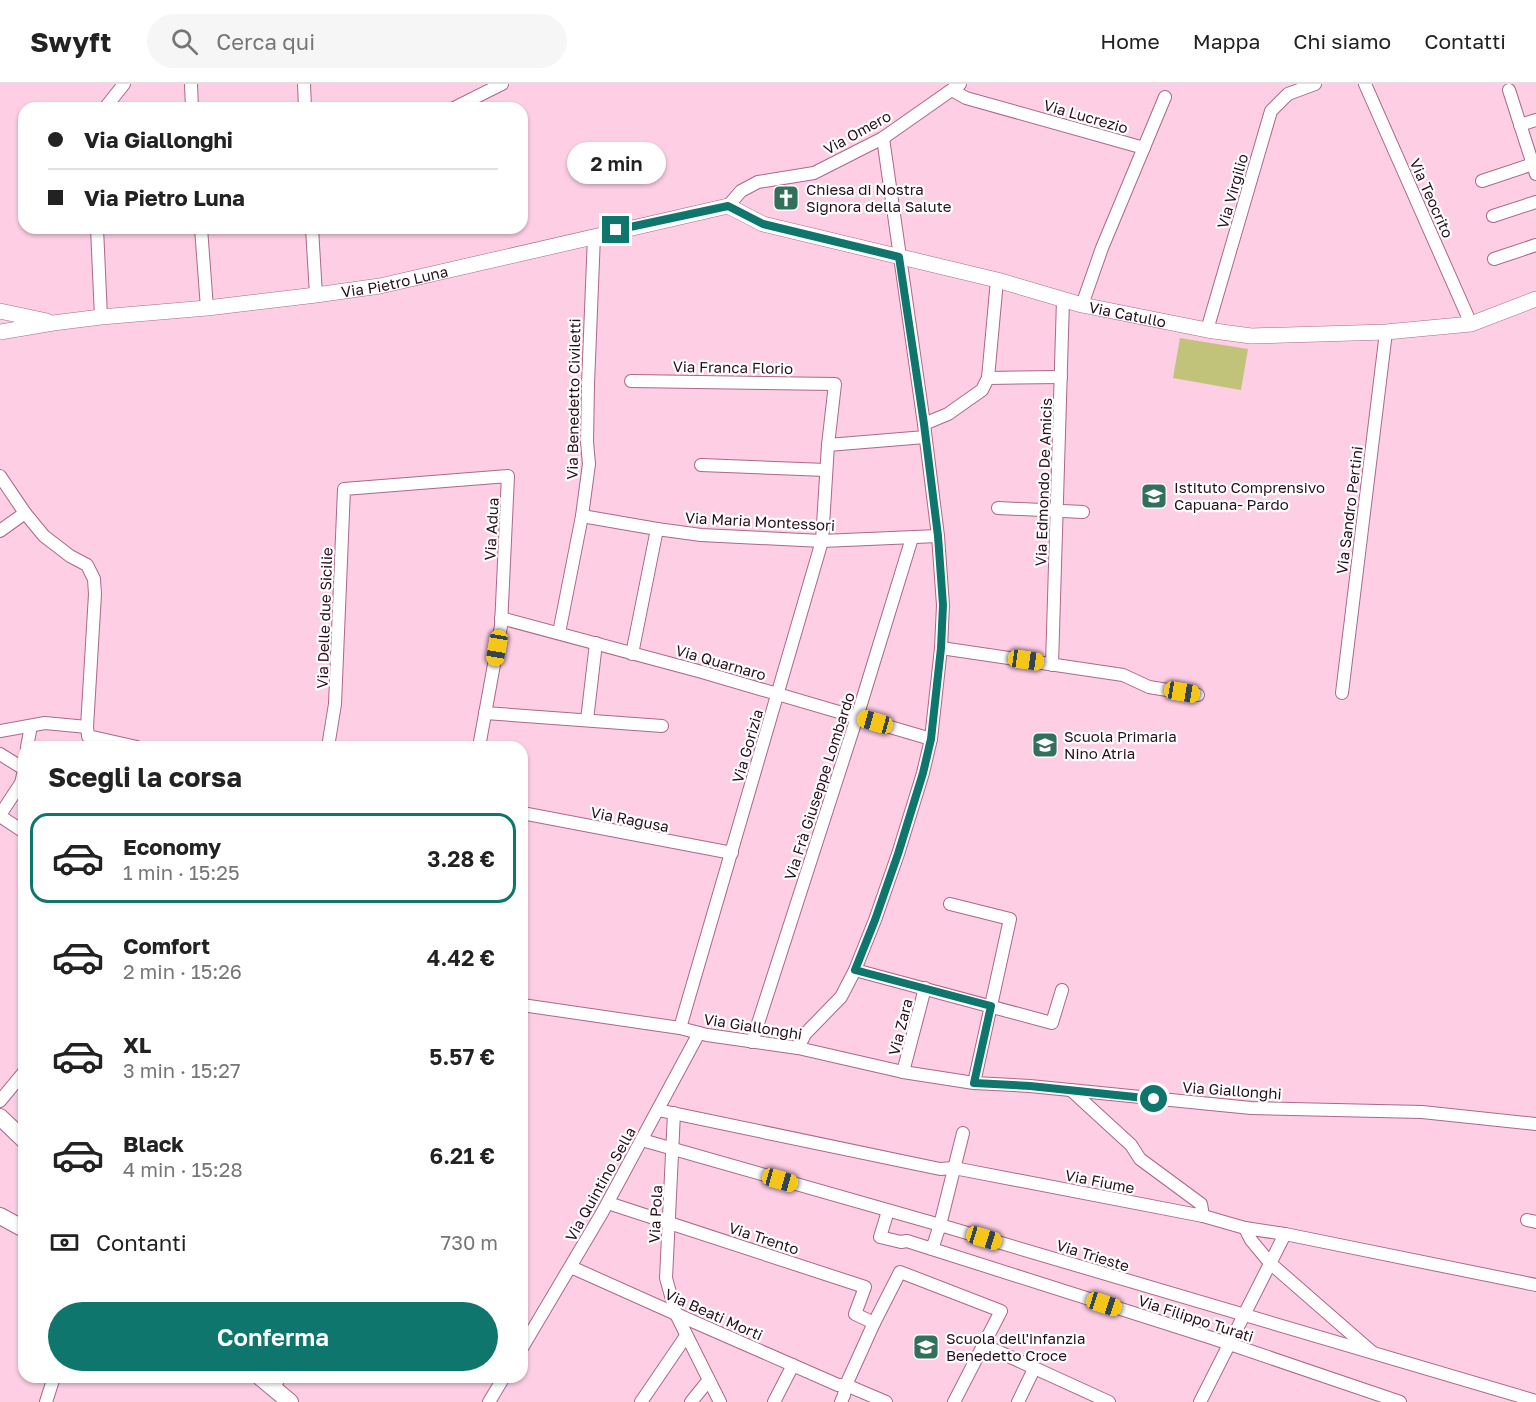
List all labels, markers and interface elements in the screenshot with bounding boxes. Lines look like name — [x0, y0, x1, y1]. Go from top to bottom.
search box — [147, 14, 567, 68]
text: Swyft — [30, 25, 111, 58]
icon: search — [168, 25, 201, 58]
text: Cerca qui — [216, 28, 315, 55]
text: Home — [1100, 28, 1160, 54]
text: Mappa — [1193, 28, 1260, 54]
text: Chi siamo — [1293, 28, 1391, 54]
text: Contatti — [1424, 28, 1506, 54]
street label: Via Lucrezio — [1042, 95, 1130, 137]
street label: Via Omero — [820, 106, 894, 158]
text: Via Giallonghi — [84, 126, 233, 153]
callout: 2 min — [566, 143, 666, 185]
text: 2 min — [591, 151, 643, 175]
street label: Via Virgilio — [1213, 151, 1251, 231]
street label: Via Teocrito — [1406, 156, 1458, 240]
place label: Chiesa di Nostra Signora della Salute — [806, 180, 952, 215]
church icon: Chiesa di Nostra Signora della Salute — [771, 183, 801, 213]
text: Via Pietro Luna — [84, 184, 245, 211]
route end — [602, 216, 629, 243]
street label: Via Pietro Luna — [340, 262, 450, 300]
street label: Via Catullo — [1087, 298, 1168, 331]
street label: Via Benedetto Civiletti — [563, 318, 583, 480]
street label: Via Franca Florio — [673, 357, 793, 377]
street label: Via Edmondo De Amicis — [1031, 397, 1055, 566]
street label: Via Sandro Pertini — [1332, 445, 1366, 575]
place label: Istituto Comprensivo Capuana- Pardo — [1174, 478, 1325, 513]
school or university icon: Istituto Comprensivo Capuana- Pardo — [1139, 481, 1169, 511]
street label: Via Adua — [480, 497, 502, 561]
street label: Via Maria Montessori — [685, 508, 835, 534]
street label: Via Delle due Sicilie — [313, 547, 335, 689]
car — [485, 629, 509, 667]
street label: Via Quarnaro — [674, 641, 768, 683]
car — [1007, 649, 1045, 671]
car — [1163, 680, 1201, 704]
street label: Via Frà Giuseppe Lombardo — [780, 690, 858, 882]
street label: Via Gorizia — [728, 707, 766, 785]
car — [855, 708, 895, 736]
place label: Scuola Primaria Nino Atria — [1064, 727, 1177, 762]
school or university icon: Scuola Primaria Nino Atria — [1030, 730, 1060, 760]
text: Scegli la corsa — [48, 761, 242, 793]
street label: Via Ragusa — [589, 803, 671, 835]
icon: car — [51, 831, 105, 885]
text: Economy — [123, 833, 221, 860]
text: 3.28 € — [427, 845, 495, 872]
text: 1 min · 15:25 — [123, 860, 240, 884]
icon: car — [51, 930, 105, 984]
text: Comfort — [123, 932, 210, 959]
text: 4.42 € — [427, 944, 495, 971]
text: 2 min · 15:26 — [123, 959, 242, 983]
street label: Via Zara — [884, 997, 916, 1057]
street label: Via Giallonghi — [702, 1009, 804, 1043]
icon: car — [51, 1029, 105, 1083]
text: XL — [123, 1031, 151, 1058]
text: 5.57 € — [429, 1043, 495, 1070]
text: 3 min · 15:27 — [123, 1058, 241, 1082]
street label: Via Giallonghi — [1182, 1078, 1282, 1102]
route start — [1140, 1085, 1167, 1112]
street label: Via Quintino Sella — [561, 1124, 639, 1244]
icon: car — [51, 1128, 105, 1182]
text: Black — [123, 1130, 184, 1157]
text: 6.21 € — [430, 1142, 495, 1169]
text: 4 min · 15:28 — [123, 1157, 243, 1181]
street label: Via Fiume — [1064, 1165, 1137, 1197]
car — [760, 1166, 800, 1194]
street label: Via Pola — [644, 1184, 666, 1244]
street label: Via Trento — [727, 1218, 801, 1258]
car — [964, 1224, 1004, 1252]
icon: cash — [48, 1226, 81, 1259]
text: Contanti — [96, 1229, 187, 1256]
text: 730 m — [441, 1230, 498, 1254]
street label: Via Trieste — [1054, 1235, 1132, 1275]
street label: Via Beati Morti — [662, 1284, 766, 1344]
car — [1084, 1290, 1124, 1318]
street label: Via Filippo Turati — [1136, 1291, 1256, 1345]
button: Conferma — [48, 1302, 498, 1371]
place label: Scuola dell'infanzia Benedetto Croce — [946, 1329, 1085, 1364]
school or university icon: Scuola dell'infanzia Benedetto Croce — [911, 1332, 941, 1362]

